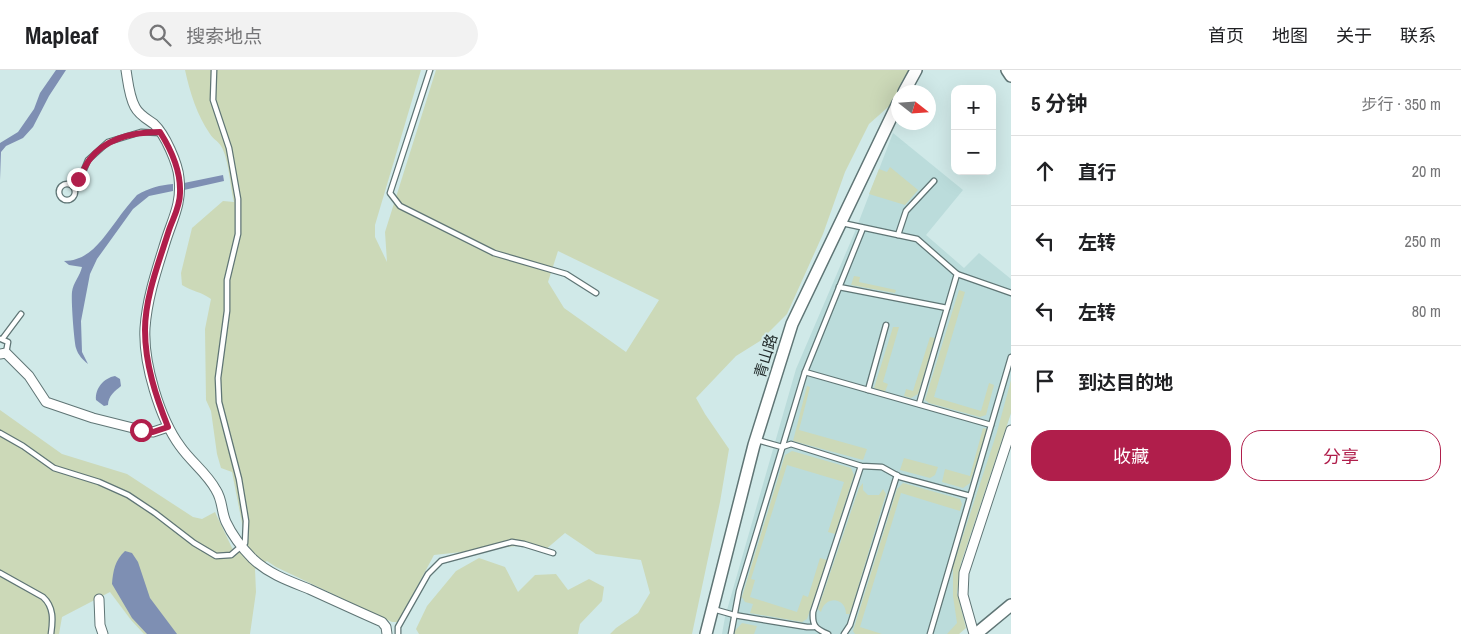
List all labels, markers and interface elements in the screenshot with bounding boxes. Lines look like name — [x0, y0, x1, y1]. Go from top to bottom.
search box — [128, 12, 478, 57]
text: Mapleaf — [25, 19, 98, 51]
icon: search — [146, 21, 174, 49]
text: 搜索地点 — [186, 23, 262, 49]
text: 首页 — [1208, 23, 1244, 48]
text: 地图 — [1272, 23, 1308, 48]
text: 关于 — [1336, 23, 1372, 48]
text: 联系 — [1400, 23, 1436, 48]
north arrow — [891, 85, 936, 130]
map controls — [951, 85, 996, 175]
button: + — [951, 85, 996, 130]
text: 5 分钟 — [1031, 89, 1087, 118]
text: 步行 · 350 m — [1362, 93, 1441, 115]
button: − — [951, 130, 996, 175]
icon: ahead — [1031, 157, 1059, 185]
text: 直行 — [1078, 159, 1116, 185]
text: 20 m — [1412, 160, 1441, 182]
route end — [67, 168, 90, 191]
icon: left — [1031, 227, 1059, 255]
text: 左转 — [1078, 229, 1116, 255]
text: 250 m — [1405, 230, 1441, 252]
icon: left — [1031, 297, 1059, 325]
text: 左转 — [1078, 299, 1116, 325]
text: 80 m — [1412, 300, 1441, 322]
street label: 青山路 — [749, 331, 782, 380]
icon: arrive — [1031, 367, 1059, 395]
text: 到达目的地 — [1078, 369, 1173, 395]
route start — [130, 419, 153, 442]
button: 收藏 — [1031, 430, 1231, 481]
button: 分享 — [1241, 430, 1441, 481]

